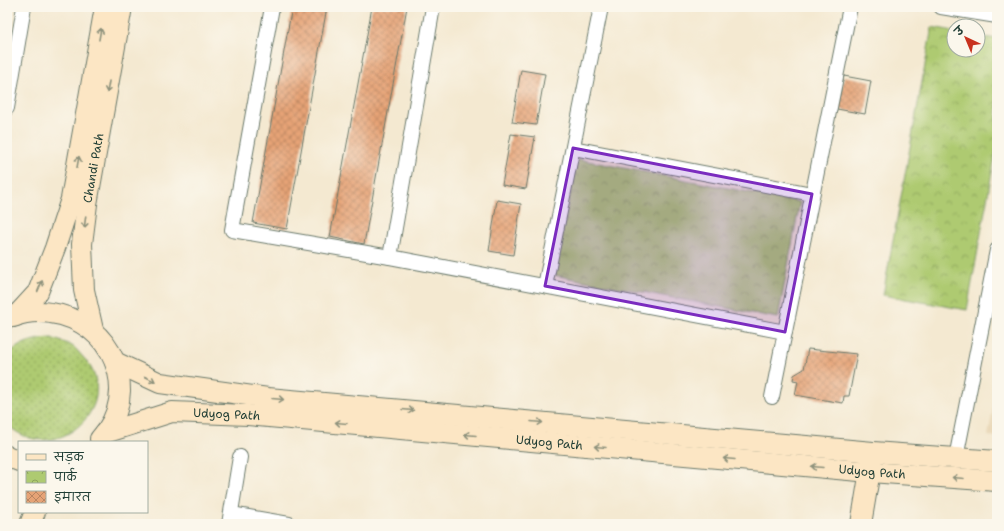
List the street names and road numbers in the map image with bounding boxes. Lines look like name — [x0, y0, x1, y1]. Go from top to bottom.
street label: Chandi Path — [79, 132, 107, 204]
street label: Udyog Path — [193, 405, 261, 424]
street label: Udyog Path — [515, 432, 584, 454]
street label: Udyog Path — [838, 461, 906, 483]

